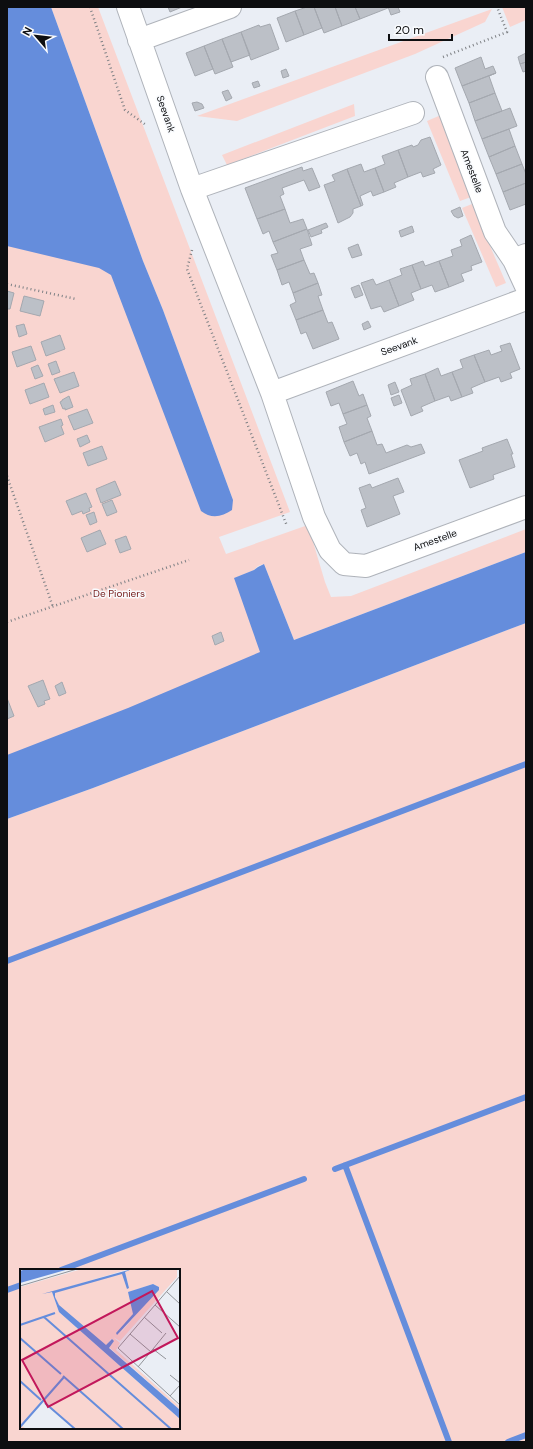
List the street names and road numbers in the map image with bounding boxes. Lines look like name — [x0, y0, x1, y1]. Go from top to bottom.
street label: Seevank — [154, 94, 178, 134]
street label: Amestelle — [458, 147, 486, 195]
street label: Seevank — [379, 333, 419, 359]
street label: Amestelle — [411, 526, 459, 554]

